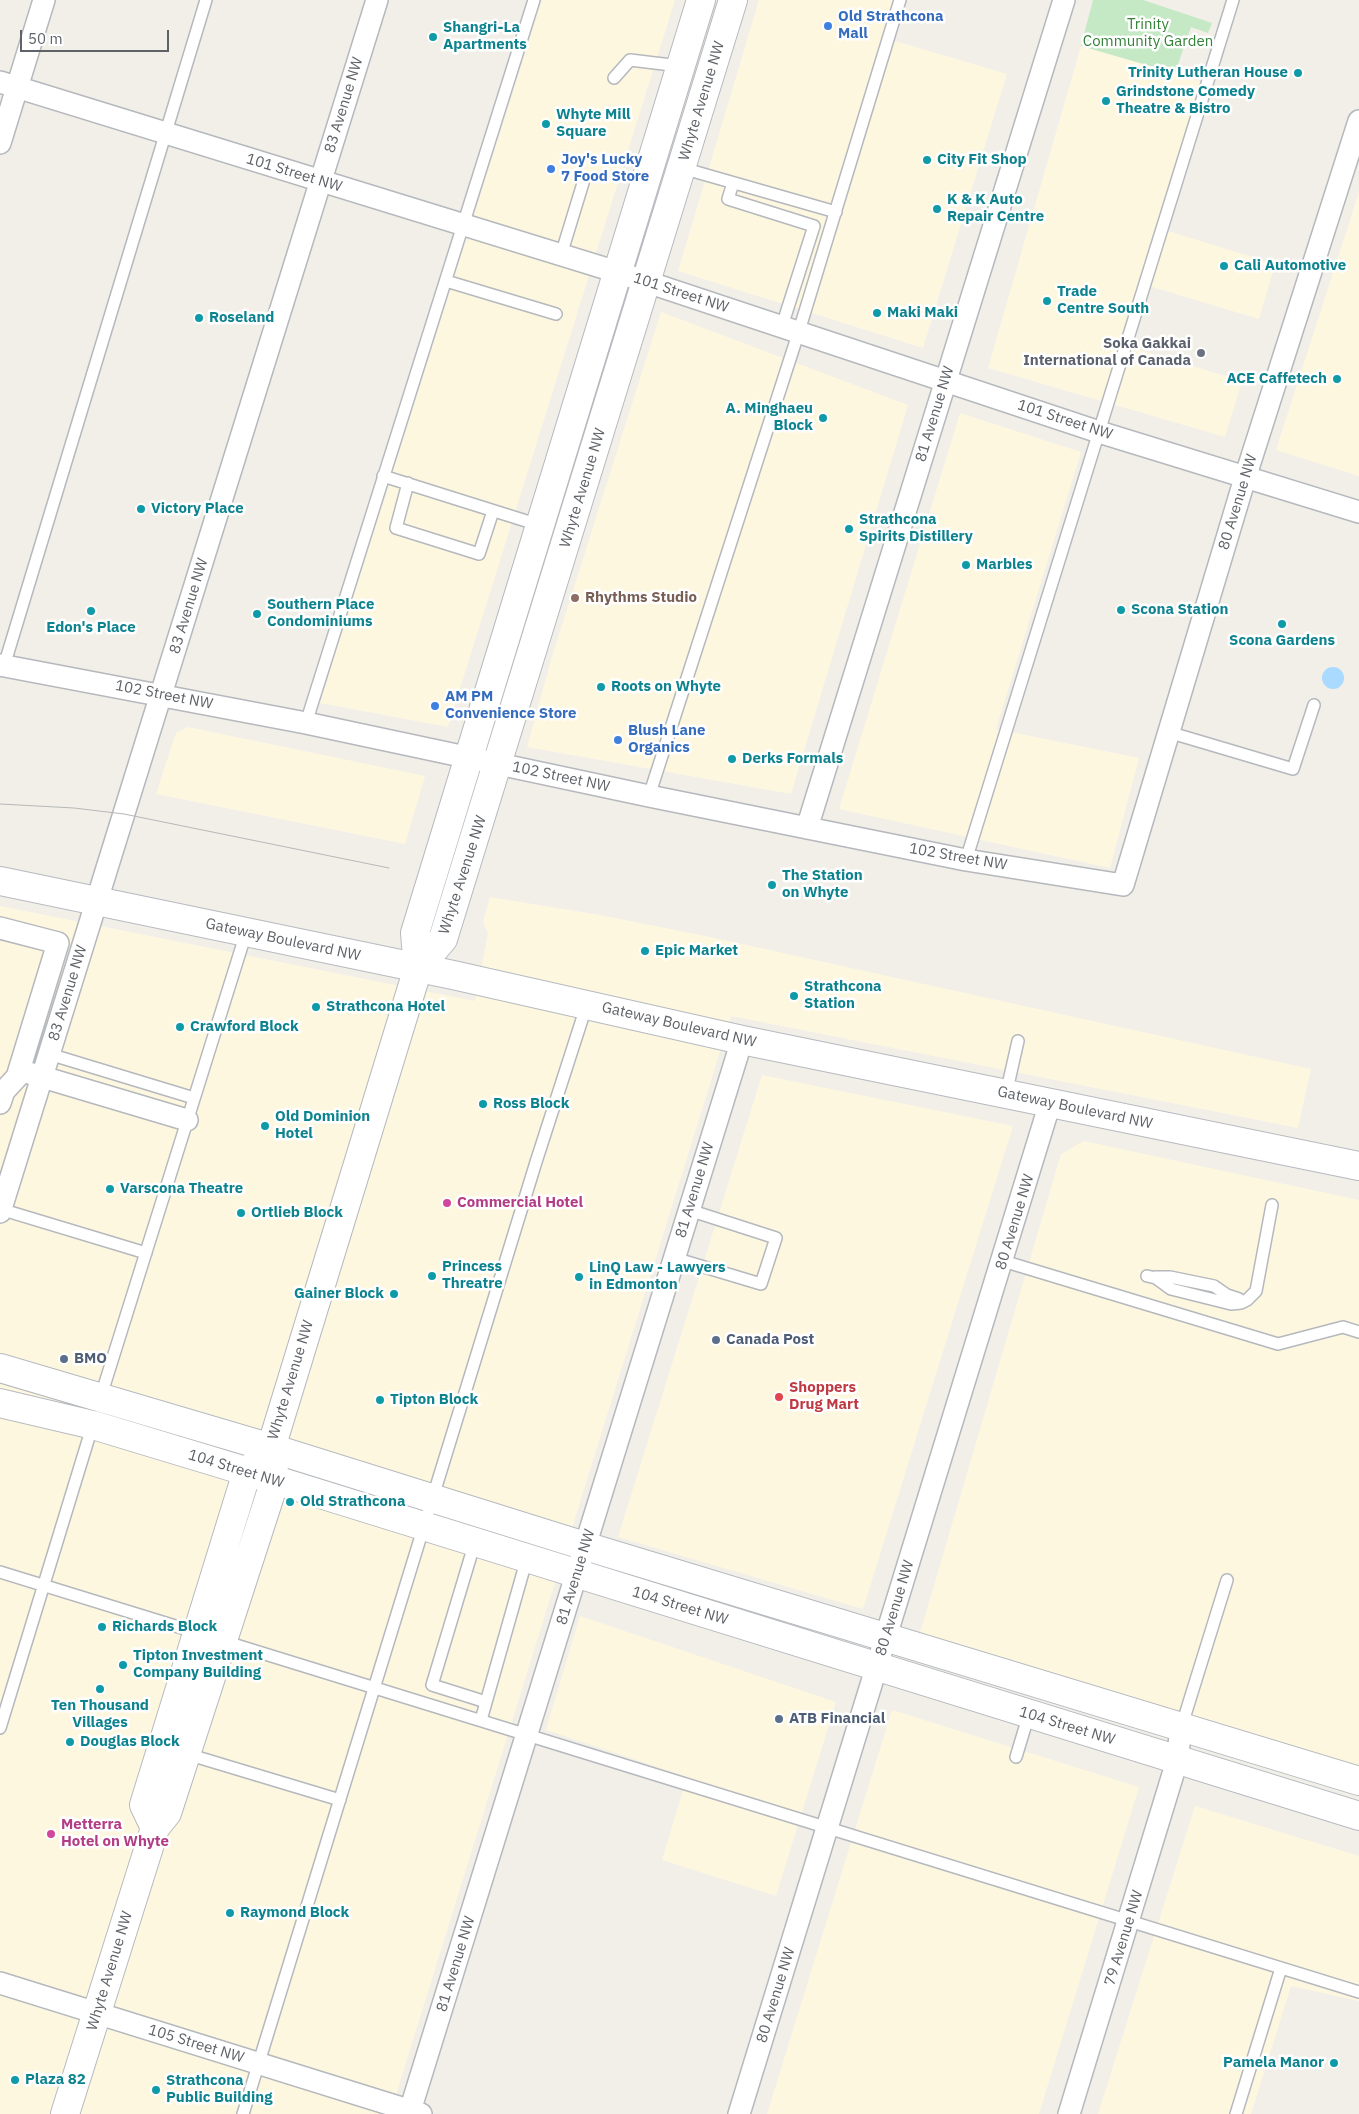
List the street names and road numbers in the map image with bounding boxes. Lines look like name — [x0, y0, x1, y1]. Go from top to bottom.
street label: Whyte Avenue NW — [675, 39, 729, 163]
street label: 83 Avenue NW — [321, 55, 367, 155]
street label: 101 Street NW — [244, 150, 344, 196]
street label: 101 Street NW — [631, 269, 731, 317]
street label: 81 Avenue NW — [912, 364, 958, 464]
street label: 101 Street NW — [1015, 396, 1115, 444]
street label: Whyte Avenue NW — [556, 426, 610, 550]
street label: 80 Avenue NW — [1215, 452, 1261, 552]
street label: 83 Avenue NW — [166, 556, 212, 656]
street label: 102 Street NW — [114, 677, 214, 713]
street label: 102 Street NW — [511, 758, 611, 796]
street label: Whyte Avenue NW — [435, 813, 491, 937]
street label: 102 Street NW — [908, 840, 1008, 874]
street label: Gateway Boulevard NW — [204, 915, 362, 965]
street label: 83 Avenue NW — [45, 943, 91, 1043]
street label: Gateway Boulevard NW — [600, 998, 758, 1052]
street label: Gateway Boulevard NW — [996, 1083, 1154, 1133]
street label: 81 Avenue NW — [672, 1140, 718, 1240]
street label: 80 Avenue NW — [992, 1172, 1038, 1272]
street label: Whyte Avenue NW — [264, 1318, 318, 1442]
street label: 104 Street NW — [186, 1446, 286, 1492]
street label: 81 Avenue NW — [553, 1527, 599, 1627]
street label: 80 Avenue NW — [872, 1558, 918, 1658]
street label: 104 Street NW — [630, 1583, 730, 1629]
street label: 104 Street NW — [1017, 1703, 1117, 1749]
street label: 79 Avenue NW — [1101, 1888, 1147, 1988]
street label: Whyte Avenue NW — [83, 1909, 137, 2033]
street label: 81 Avenue NW — [433, 1914, 479, 2014]
street label: 80 Avenue NW — [753, 1945, 799, 2045]
street label: 105 Street NW — [146, 2021, 246, 2067]

